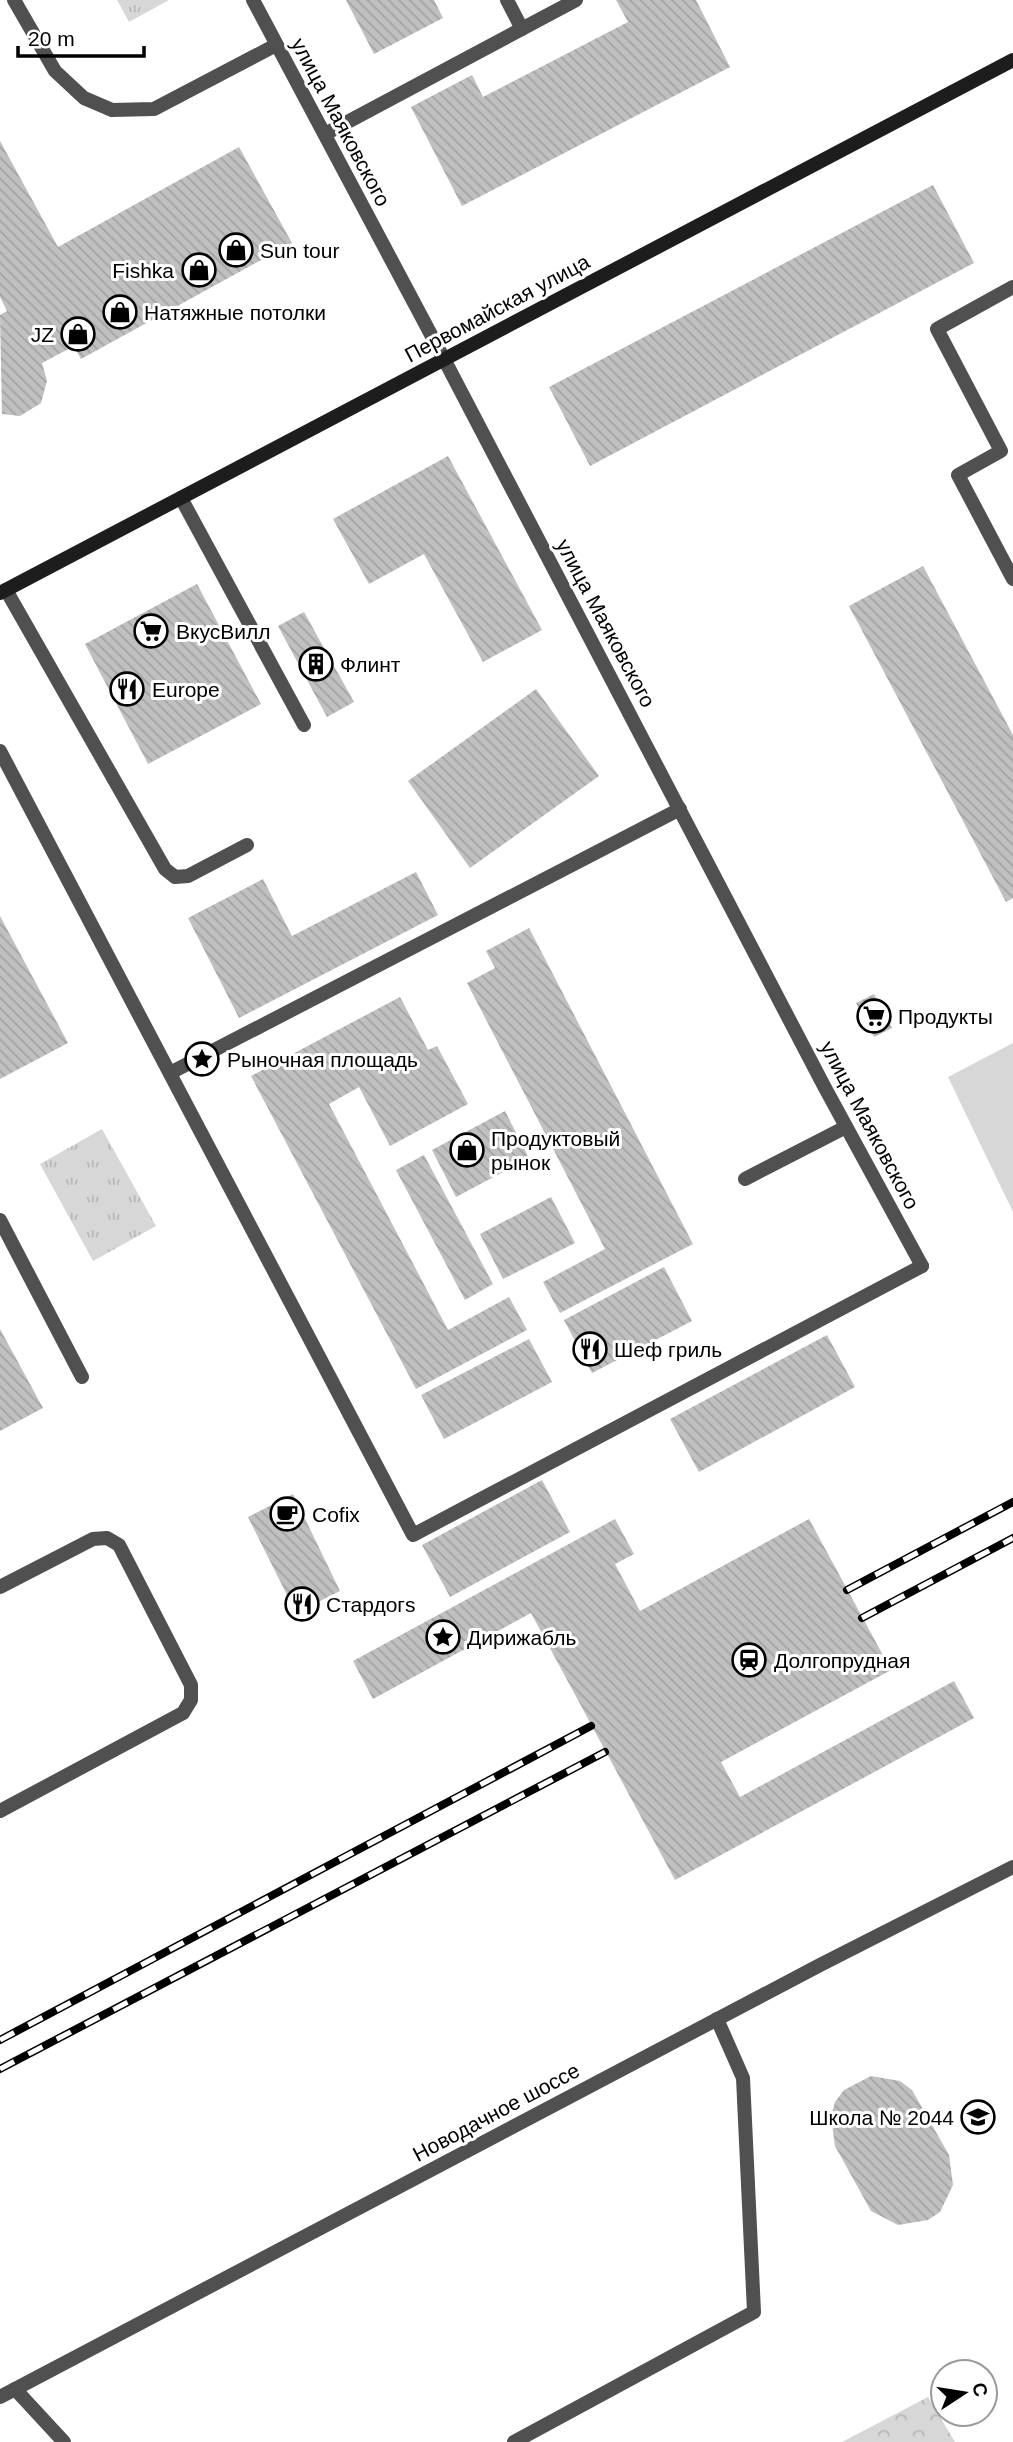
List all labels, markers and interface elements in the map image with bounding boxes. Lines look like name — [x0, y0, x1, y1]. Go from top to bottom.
scale bar — [18, 14, 144, 58]
text: 20 m — [28, 27, 75, 50]
street label: улица Маяковского — [287, 34, 395, 210]
shop icon: Sun tour — [217, 231, 255, 269]
place label: Sun tour — [260, 239, 339, 262]
street label: Первомайская улица — [401, 249, 593, 366]
shop icon: Fishka — [180, 251, 218, 289]
place label: Fishka — [112, 259, 174, 282]
shop icon: Натяжные потолки — [101, 293, 139, 331]
place label: Натяжные потолки — [144, 301, 326, 324]
shop icon: JZ — [59, 315, 97, 353]
place label: JZ — [31, 323, 54, 346]
street label: улица Маяковского — [552, 535, 660, 711]
supermarket icon: ВкусВилл — [132, 612, 170, 650]
place label: ВкусВилл — [176, 620, 270, 643]
building icon: Флинт — [297, 645, 335, 683]
place label: Флинт — [340, 653, 401, 676]
restaurant icon: Europe — [108, 670, 146, 708]
place label: Europe — [152, 678, 220, 701]
supermarket icon: Продукты — [855, 997, 893, 1035]
place label: Продукты — [898, 1005, 993, 1028]
street label: улица Маяковского — [816, 1037, 924, 1213]
place icon: Рыночная площадь — [183, 1040, 221, 1078]
place label: Рыночная площадь — [227, 1048, 418, 1071]
place label: Продуктовый рынок — [491, 1127, 620, 1174]
shop icon: Продуктовый рынок — [448, 1131, 486, 1169]
restaurant icon: Шеф гриль — [571, 1330, 609, 1368]
place label: Шеф гриль — [614, 1338, 722, 1361]
cafe icon: Cofix — [268, 1495, 306, 1533]
place label: Cofix — [312, 1503, 360, 1526]
restaurant icon: Стардогs — [283, 1585, 321, 1623]
place label: Стардогs — [326, 1593, 416, 1616]
place icon: Дирижабль — [424, 1618, 462, 1656]
place label: Дирижабль — [467, 1626, 576, 1649]
station icon: Долгопрудная — [730, 1641, 768, 1679]
place label: Долгопрудная — [774, 1649, 910, 1672]
street label: Новодачное шоссе — [409, 2058, 583, 2166]
school or university icon: Школа № 2044 — [959, 2098, 997, 2136]
place label: Школа № 2044 — [809, 2106, 954, 2129]
north arrow — [929, 2358, 999, 2428]
text: С — [968, 2381, 992, 2399]

